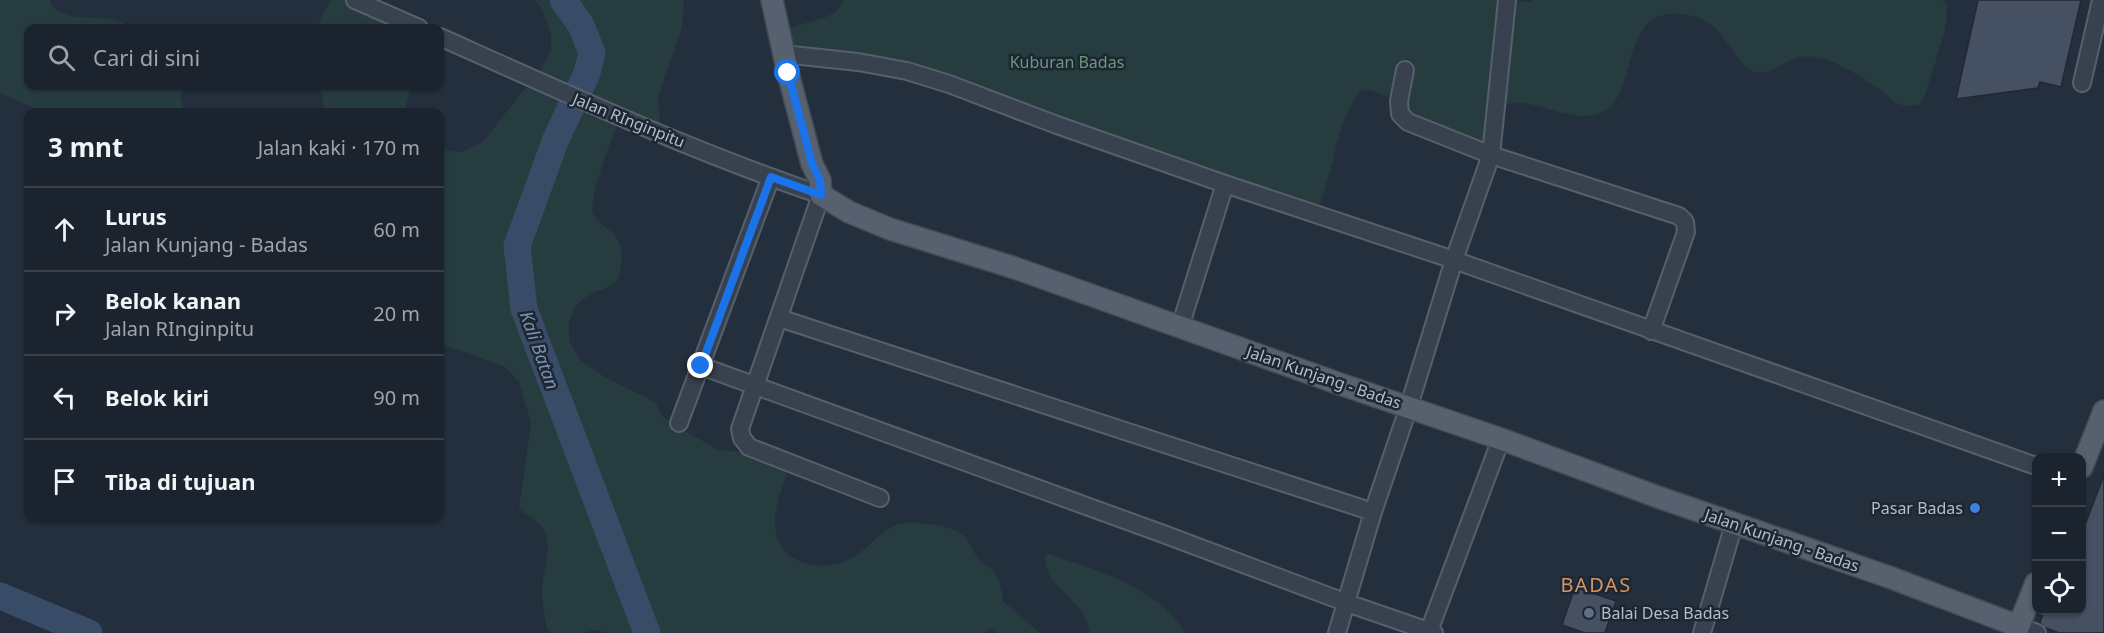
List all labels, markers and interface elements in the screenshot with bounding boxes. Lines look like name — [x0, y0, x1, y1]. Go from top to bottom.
search box — [24, 24, 444, 90]
icon: search — [45, 41, 78, 74]
text: Cari di sini — [93, 42, 200, 72]
park label: Kuburan Badas — [1010, 51, 1124, 73]
route start — [774, 59, 800, 85]
street label: Jalan RInginpitu — [568, 87, 688, 153]
text: 3 mnt — [48, 129, 123, 165]
text: Jalan kaki · 170 m — [258, 134, 420, 161]
text: Lurus — [105, 201, 167, 231]
icon: ahead — [48, 213, 81, 246]
text: 60 m — [373, 216, 420, 243]
text: Jalan Kunjang - Badas — [105, 231, 308, 258]
text: Belok kanan — [105, 285, 241, 315]
icon: right — [48, 297, 81, 330]
text: 20 m — [373, 300, 420, 327]
water label: Kali Batan — [515, 307, 565, 393]
text: Jalan RInginpitu — [105, 315, 254, 342]
street label: Jalan Kunjang - Badas — [1242, 340, 1404, 414]
route end — [687, 352, 713, 378]
icon: left — [48, 381, 81, 414]
text: Belok kiri — [105, 382, 209, 412]
text: 90 m — [373, 384, 420, 411]
map controls — [2032, 453, 2086, 615]
button: + — [2032, 453, 2086, 507]
icon: arrive — [48, 465, 81, 498]
text: Tiba di tujuan — [105, 466, 255, 496]
place label: Pasar Badas — [1871, 497, 1963, 519]
marker: Pasar Badas — [1968, 501, 1982, 515]
street label: Jalan Kunjang - Badas — [1700, 503, 1862, 577]
button: − — [2032, 507, 2086, 561]
button: locate — [2032, 561, 2086, 615]
district label: BADAS — [1560, 571, 1632, 598]
place label: Balai Desa Badas — [1601, 602, 1729, 624]
marker: Balai Desa Badas — [1582, 606, 1596, 620]

